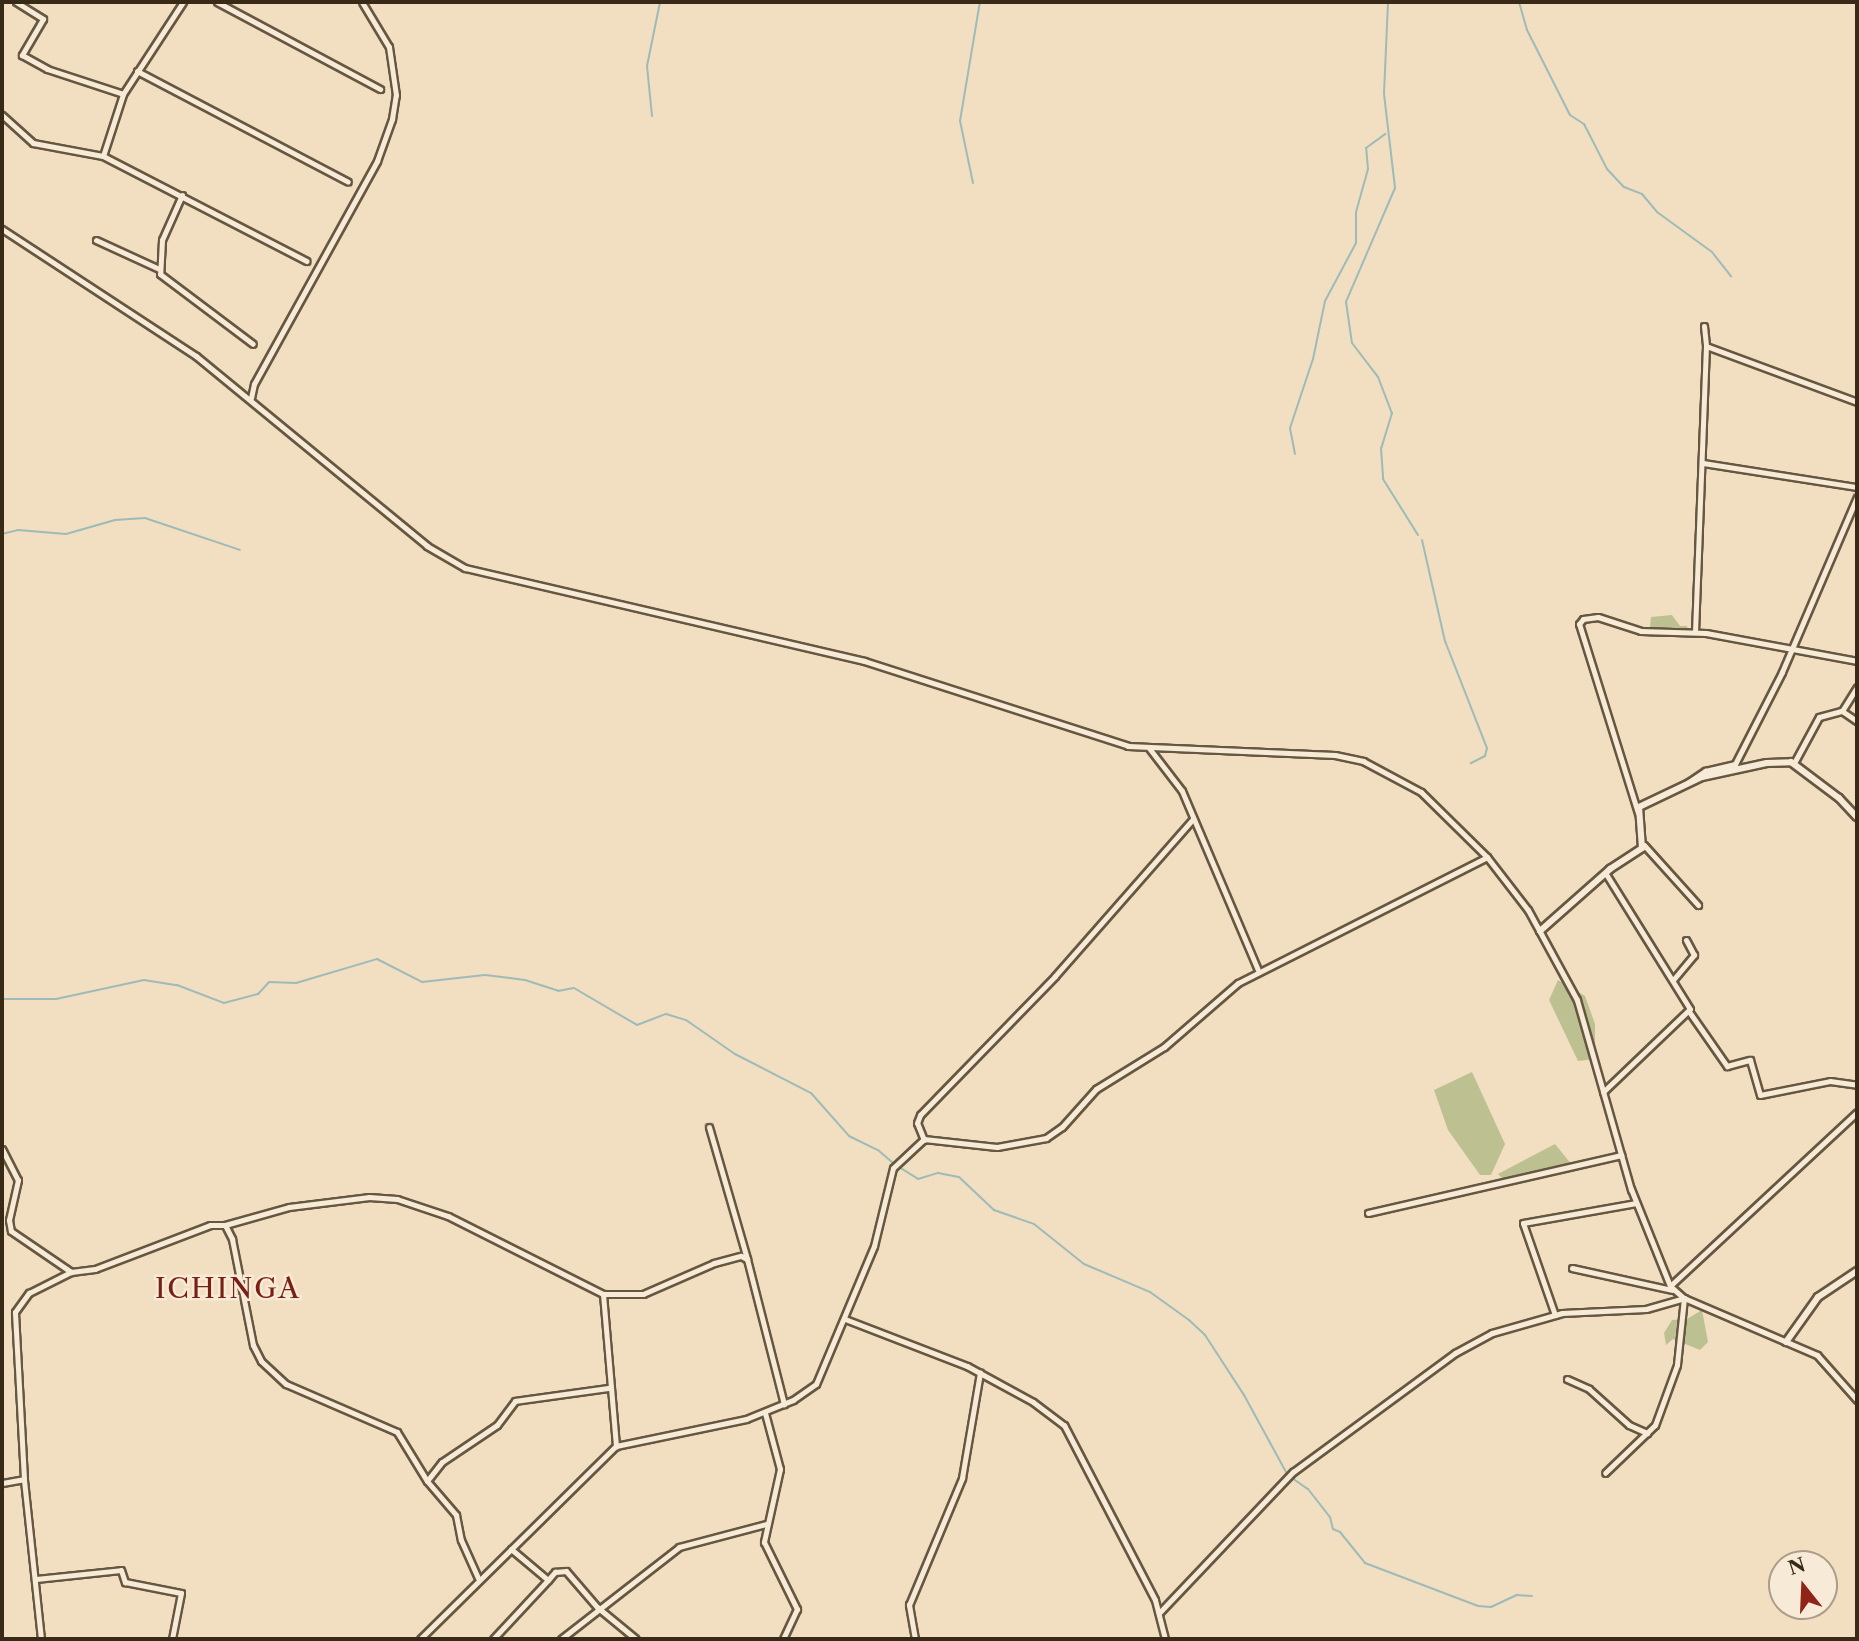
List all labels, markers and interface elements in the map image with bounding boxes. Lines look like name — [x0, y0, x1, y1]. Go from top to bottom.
district label: ICHINGA — [156, 1271, 300, 1305]
north arrow — [1768, 1550, 1838, 1620]
text: N — [1786, 1553, 1808, 1580]

